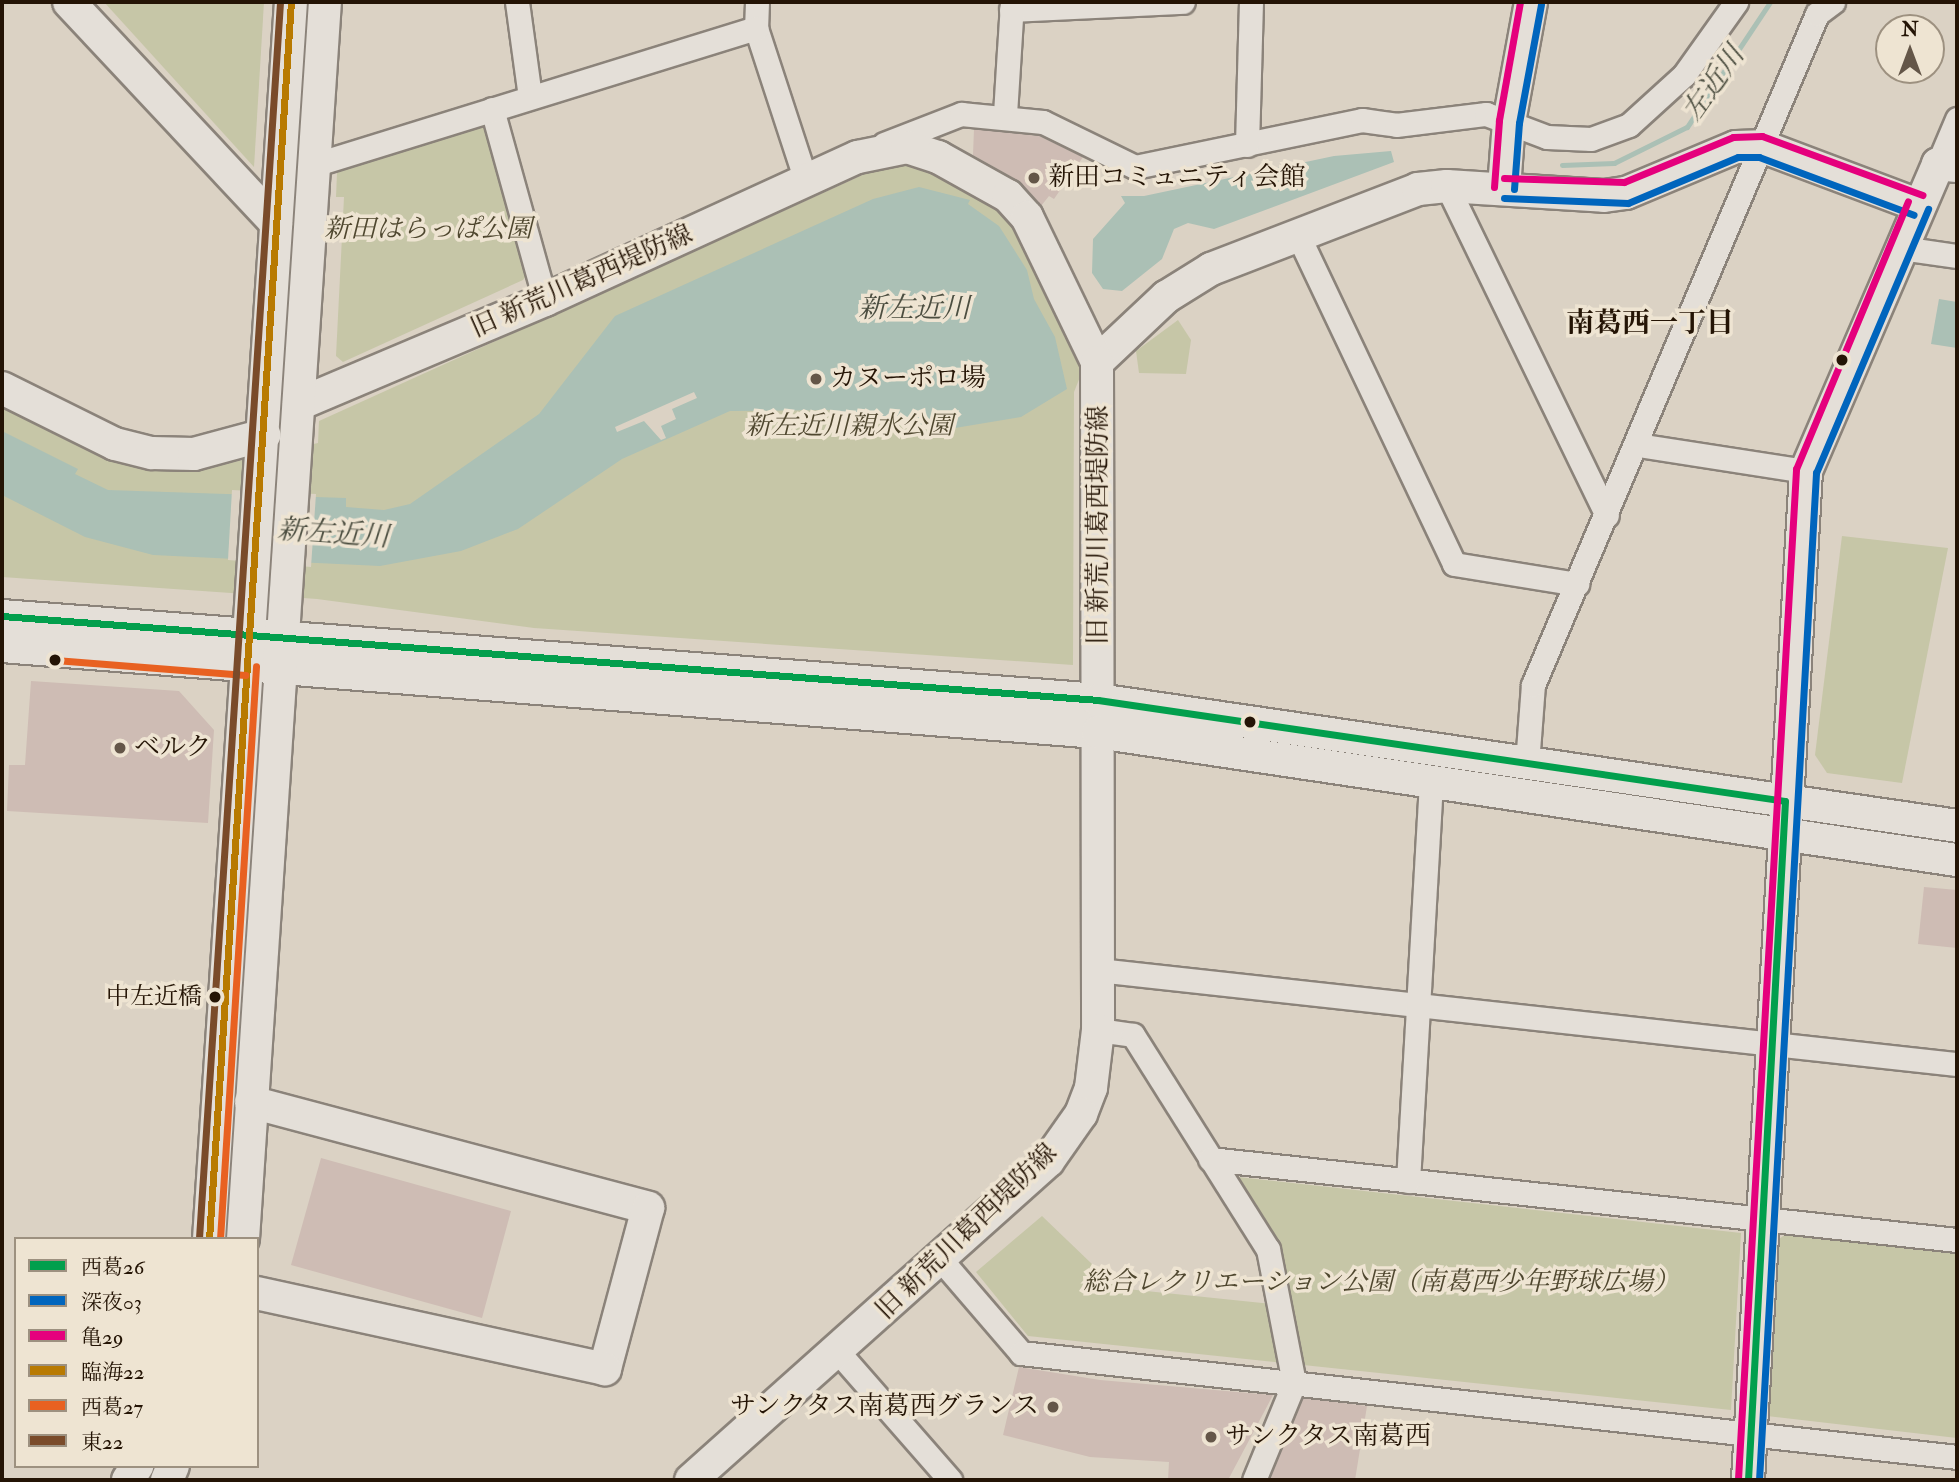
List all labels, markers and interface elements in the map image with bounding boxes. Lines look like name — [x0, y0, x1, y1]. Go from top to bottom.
north arrow — [1875, 14, 1945, 84]
text: N — [1901, 18, 1919, 42]
water label: 左近川 — [1676, 40, 1752, 128]
place label: 新田コミュニティ会館 — [1048, 162, 1308, 194]
marker: 新田コミュニティ会館 — [1026, 170, 1042, 186]
park label: 新田はらっぱ公園 — [324, 214, 532, 246]
street label: 旧 新荒川葛西堤防線 — [466, 219, 698, 345]
water label: 新左近川 — [858, 292, 970, 326]
district label: 南葛西一丁目 — [1566, 307, 1734, 341]
unlabelled marker — [1835, 353, 1849, 367]
place label: カヌーポロ場 — [830, 363, 986, 395]
marker: カヌーポロ場 — [808, 371, 824, 387]
street label: 旧 新荒川葛西堤防線 — [1083, 405, 1115, 645]
park label: 新左近川親水公園 — [745, 411, 953, 443]
water label: 新左近川 — [276, 513, 390, 555]
unlabelled marker — [48, 653, 62, 667]
unlabelled marker — [1243, 715, 1257, 729]
place label: ベルク — [134, 732, 212, 764]
marker: ベルク — [112, 740, 128, 756]
place label: 中左近橋 — [106, 983, 202, 1011]
marker: 中左近橋 — [208, 990, 222, 1004]
street label: 旧 新荒川葛西堤防線 — [870, 1138, 1064, 1326]
legend — [14, 1237, 259, 1468]
text: 西葛26 — [81, 1254, 144, 1281]
park label: 総合レクリエーション公園（南葛西少年野球広場） — [1082, 1267, 1680, 1299]
text: 深夜03 — [81, 1289, 142, 1316]
text: 亀29 — [81, 1324, 123, 1351]
text: 臨海22 — [81, 1359, 144, 1386]
place label: サンクタス南葛西グランス — [727, 1391, 1039, 1423]
text: 西葛27 — [81, 1394, 143, 1421]
marker: サンクタス南葛西グランス — [1045, 1399, 1061, 1415]
place label: サンクタス南葛西 — [1225, 1421, 1433, 1453]
text: 東22 — [81, 1429, 123, 1456]
marker: サンクタス南葛西 — [1203, 1429, 1219, 1445]

